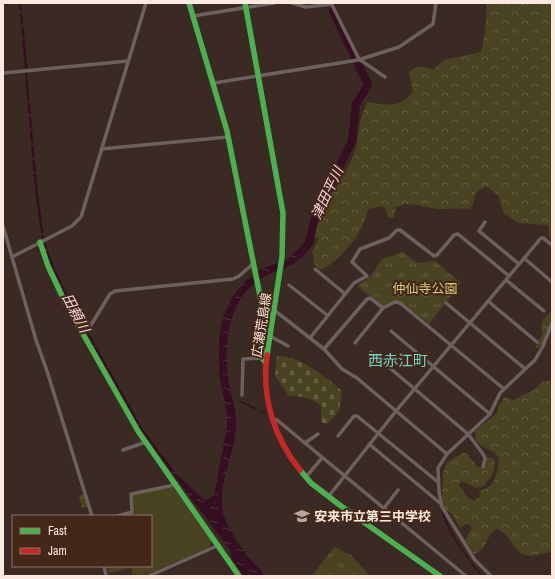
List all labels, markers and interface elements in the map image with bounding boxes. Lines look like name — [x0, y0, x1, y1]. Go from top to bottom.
water label: 津田平川 — [307, 162, 348, 222]
park label: 仲仙寺公園 — [392, 280, 458, 297]
water label: 田頼川 — [58, 290, 95, 338]
street label: 広瀬荒島線 — [248, 292, 275, 359]
district label: 西赤江町 — [368, 350, 428, 371]
school or university icon: 安来市立第三中学校 — [293, 507, 311, 525]
place label: 安来市立第三中学校 — [314, 508, 431, 525]
legend — [12, 515, 152, 567]
text: Fast — [48, 523, 67, 539]
text: Jam — [48, 543, 67, 559]

